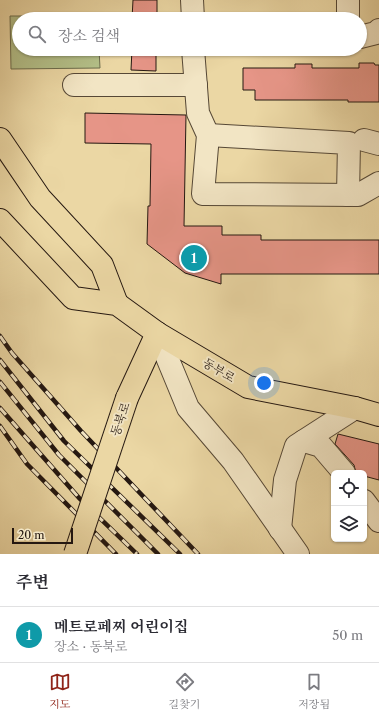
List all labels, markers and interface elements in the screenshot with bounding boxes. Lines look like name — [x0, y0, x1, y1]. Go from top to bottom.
search box — [12, 12, 367, 56]
icon: search — [26, 23, 48, 45]
text: 장소 검색 — [58, 26, 120, 45]
pin: 1 — [181, 243, 207, 273]
street label: 동부로 — [200, 355, 238, 386]
your location — [254, 373, 274, 393]
street label: 동북로 — [107, 400, 133, 438]
map controls — [331, 470, 367, 542]
button: locate — [331, 470, 367, 506]
button: layers — [331, 506, 367, 542]
scale bar — [12, 526, 73, 545]
text: 20 m — [18, 528, 44, 542]
text: 주변 — [16, 572, 49, 592]
text: 메트로페찌 어린이집 — [54, 617, 188, 636]
text: 1 — [26, 627, 32, 643]
text: 50 m — [332, 627, 363, 643]
text: 장소 · 동북로 — [54, 638, 127, 654]
tab: 지도 — [49, 671, 71, 711]
tab: 길찾기 — [169, 671, 200, 711]
tab: 저장됨 — [298, 671, 330, 711]

